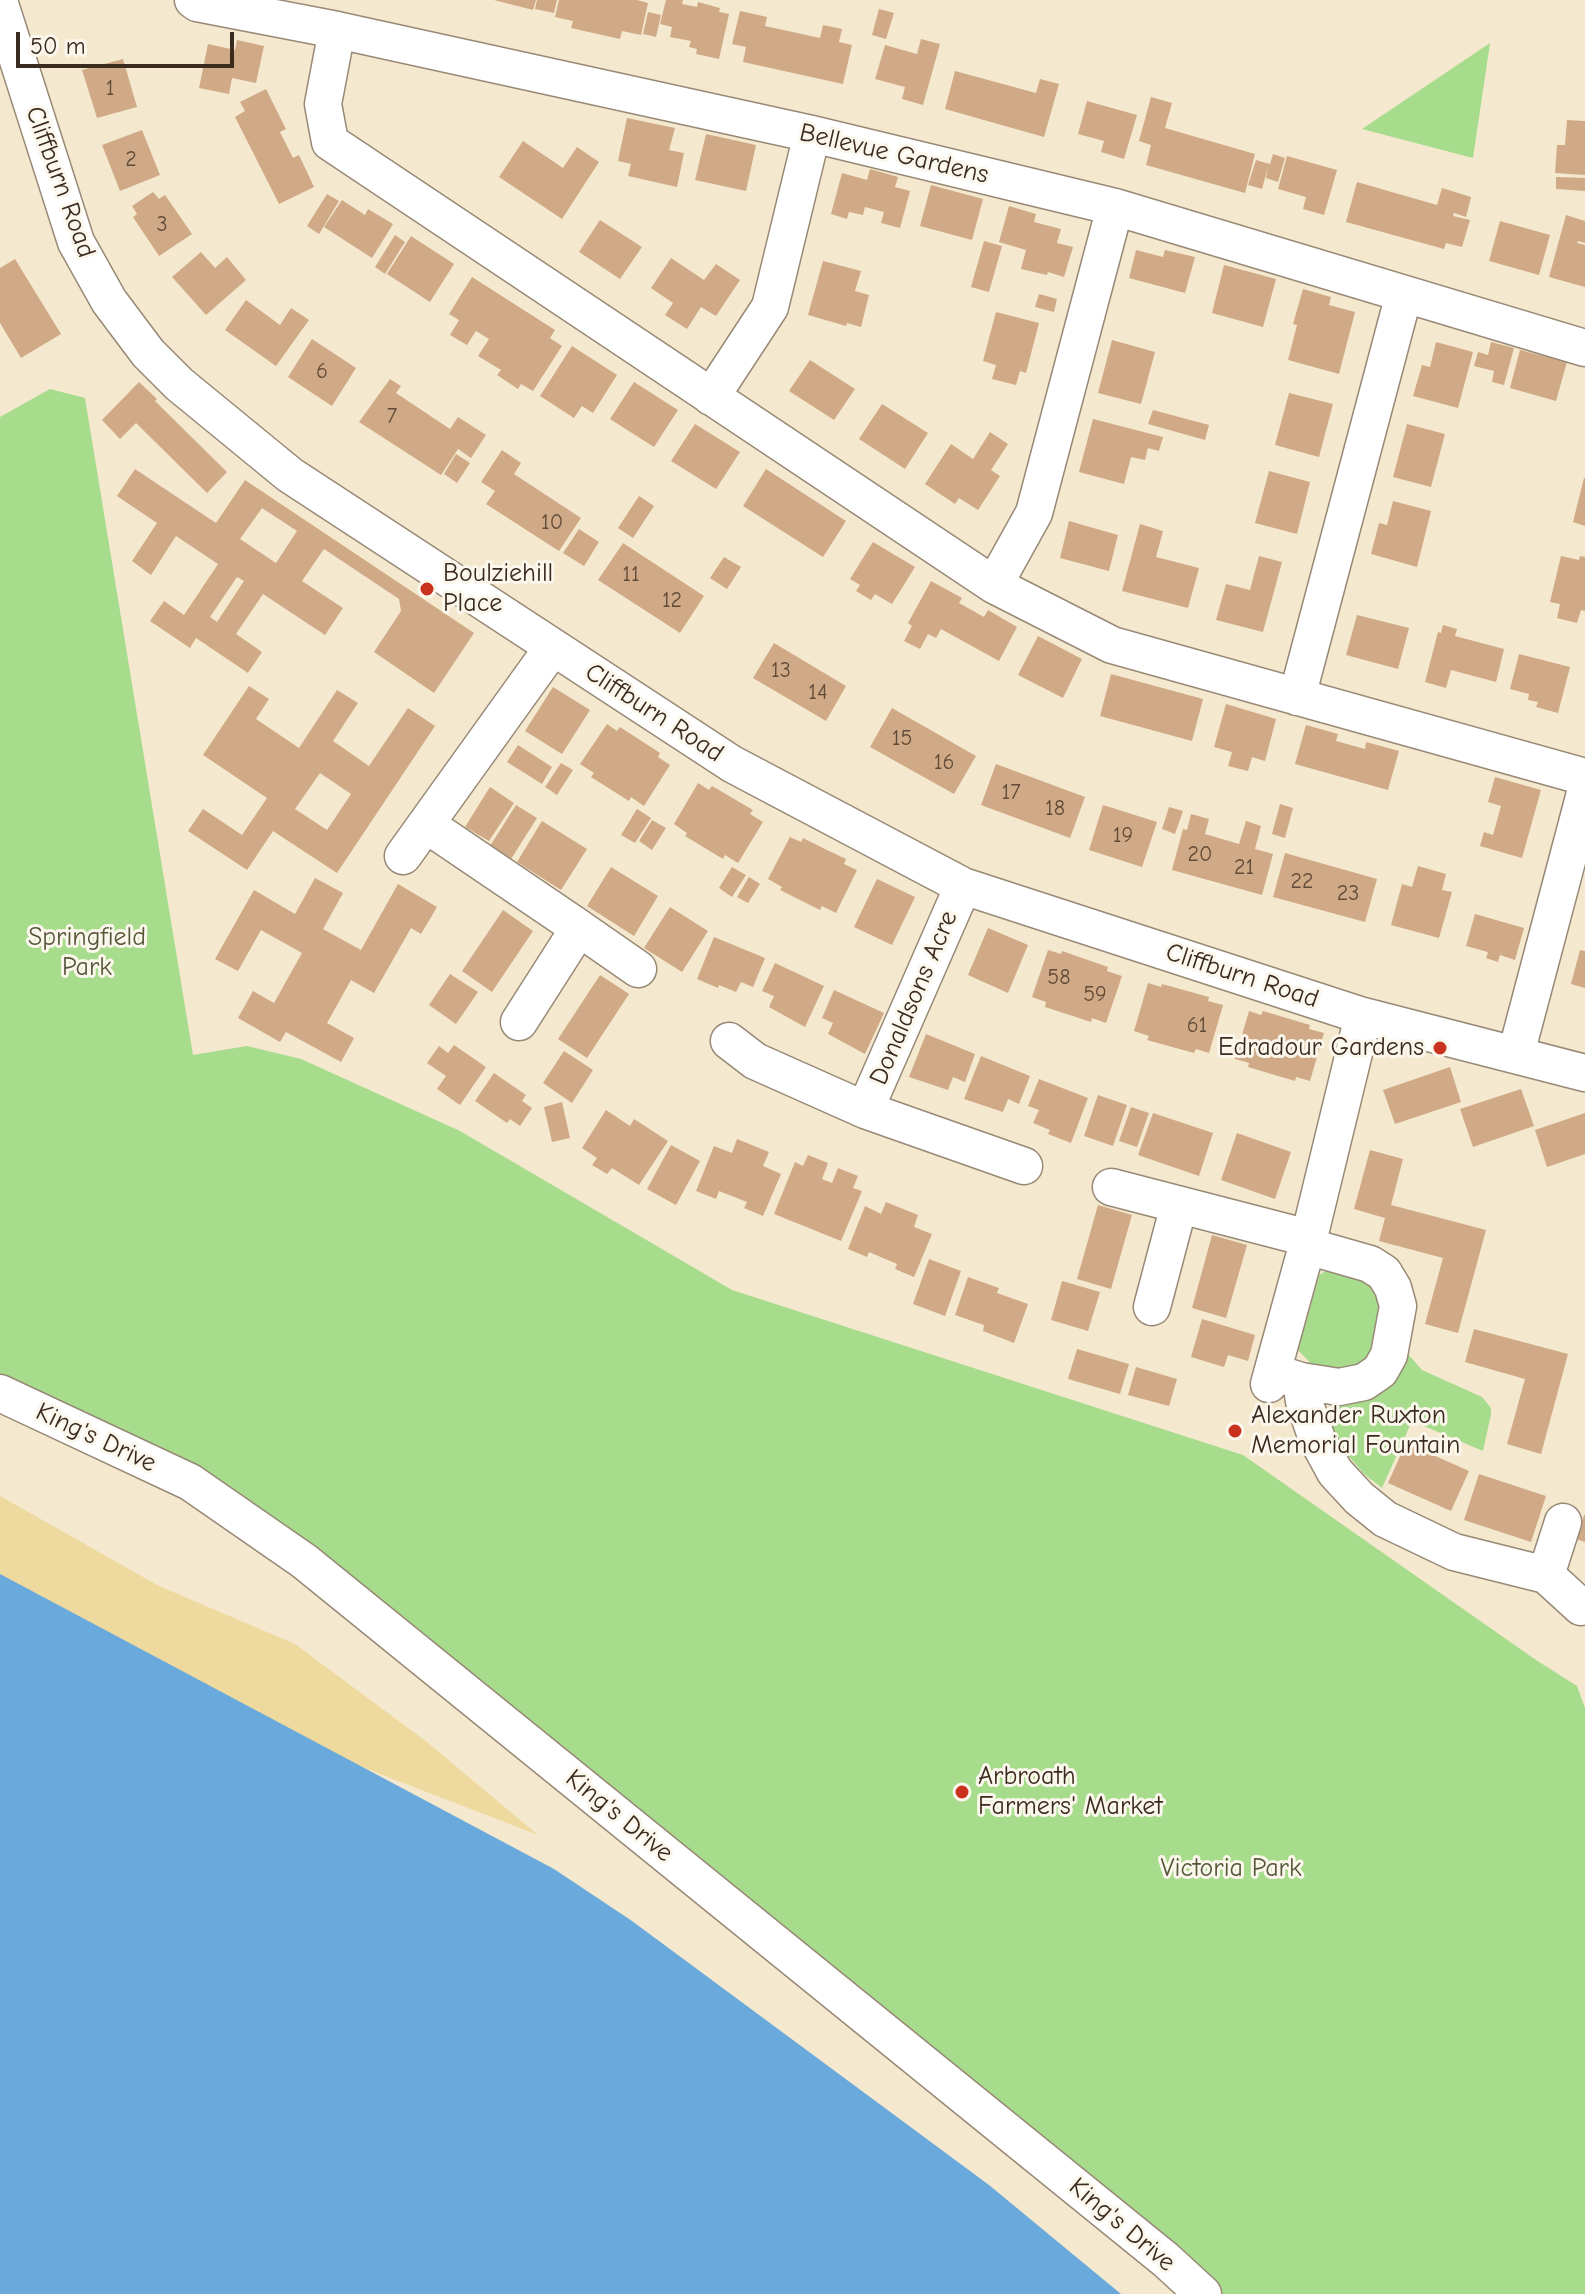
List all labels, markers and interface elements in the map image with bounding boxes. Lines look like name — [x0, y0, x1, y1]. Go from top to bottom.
scale bar — [20, 16, 238, 66]
text: 50 m — [30, 32, 86, 60]
house number: 1 — [106, 76, 114, 102]
street label: Cliffburn Road — [18, 102, 102, 262]
street label: Bellevue Gardens — [796, 117, 992, 191]
house number: 2 — [125, 147, 137, 173]
house number: 3 — [156, 212, 168, 238]
house number: 6 — [316, 359, 328, 385]
house number: 7 — [387, 404, 397, 430]
house number: 10 — [541, 510, 563, 536]
place label: Boulziehill Place — [443, 558, 553, 620]
house number: 11 — [622, 562, 640, 588]
marker: Boulziehill Place — [418, 580, 436, 598]
house number: 12 — [662, 588, 682, 614]
street label: Cliffburn Road — [579, 657, 729, 769]
house number: 13 — [771, 658, 791, 684]
house number: 14 — [808, 680, 828, 706]
house number: 15 — [892, 726, 912, 752]
house number: 16 — [934, 750, 954, 776]
house number: 17 — [1001, 780, 1021, 806]
house number: 18 — [1045, 796, 1065, 822]
house number: 19 — [1113, 823, 1133, 849]
house number: 20 — [1188, 842, 1212, 868]
house number: 21 — [1234, 855, 1254, 881]
house number: 22 — [1290, 869, 1314, 895]
house number: 23 — [1337, 881, 1359, 907]
street label: Donaldsons Acre — [863, 906, 965, 1090]
park label: Springfield Park — [28, 922, 146, 984]
street label: Cliffburn Road — [1162, 937, 1322, 1015]
house number: 58 — [1047, 965, 1071, 991]
house number: 59 — [1083, 982, 1107, 1008]
house number: 61 — [1187, 1013, 1207, 1039]
place label: Edradour Gardens — [1218, 1032, 1424, 1064]
marker: Edradour Gardens — [1431, 1039, 1449, 1057]
street label: King's Drive — [31, 1397, 161, 1479]
place label: Alexander Ruxton Memorial Fountain — [1251, 1400, 1460, 1462]
marker: Alexander Ruxton Memorial Fountain — [1226, 1422, 1244, 1440]
place label: Arbroath Farmers' Market — [978, 1761, 1163, 1822]
street label: King's Drive — [559, 1763, 679, 1869]
marker: Arbroath Farmers' Market — [953, 1783, 971, 1801]
park label: Victoria Park — [1161, 1853, 1301, 1885]
street label: King's Drive — [1062, 2172, 1182, 2278]

